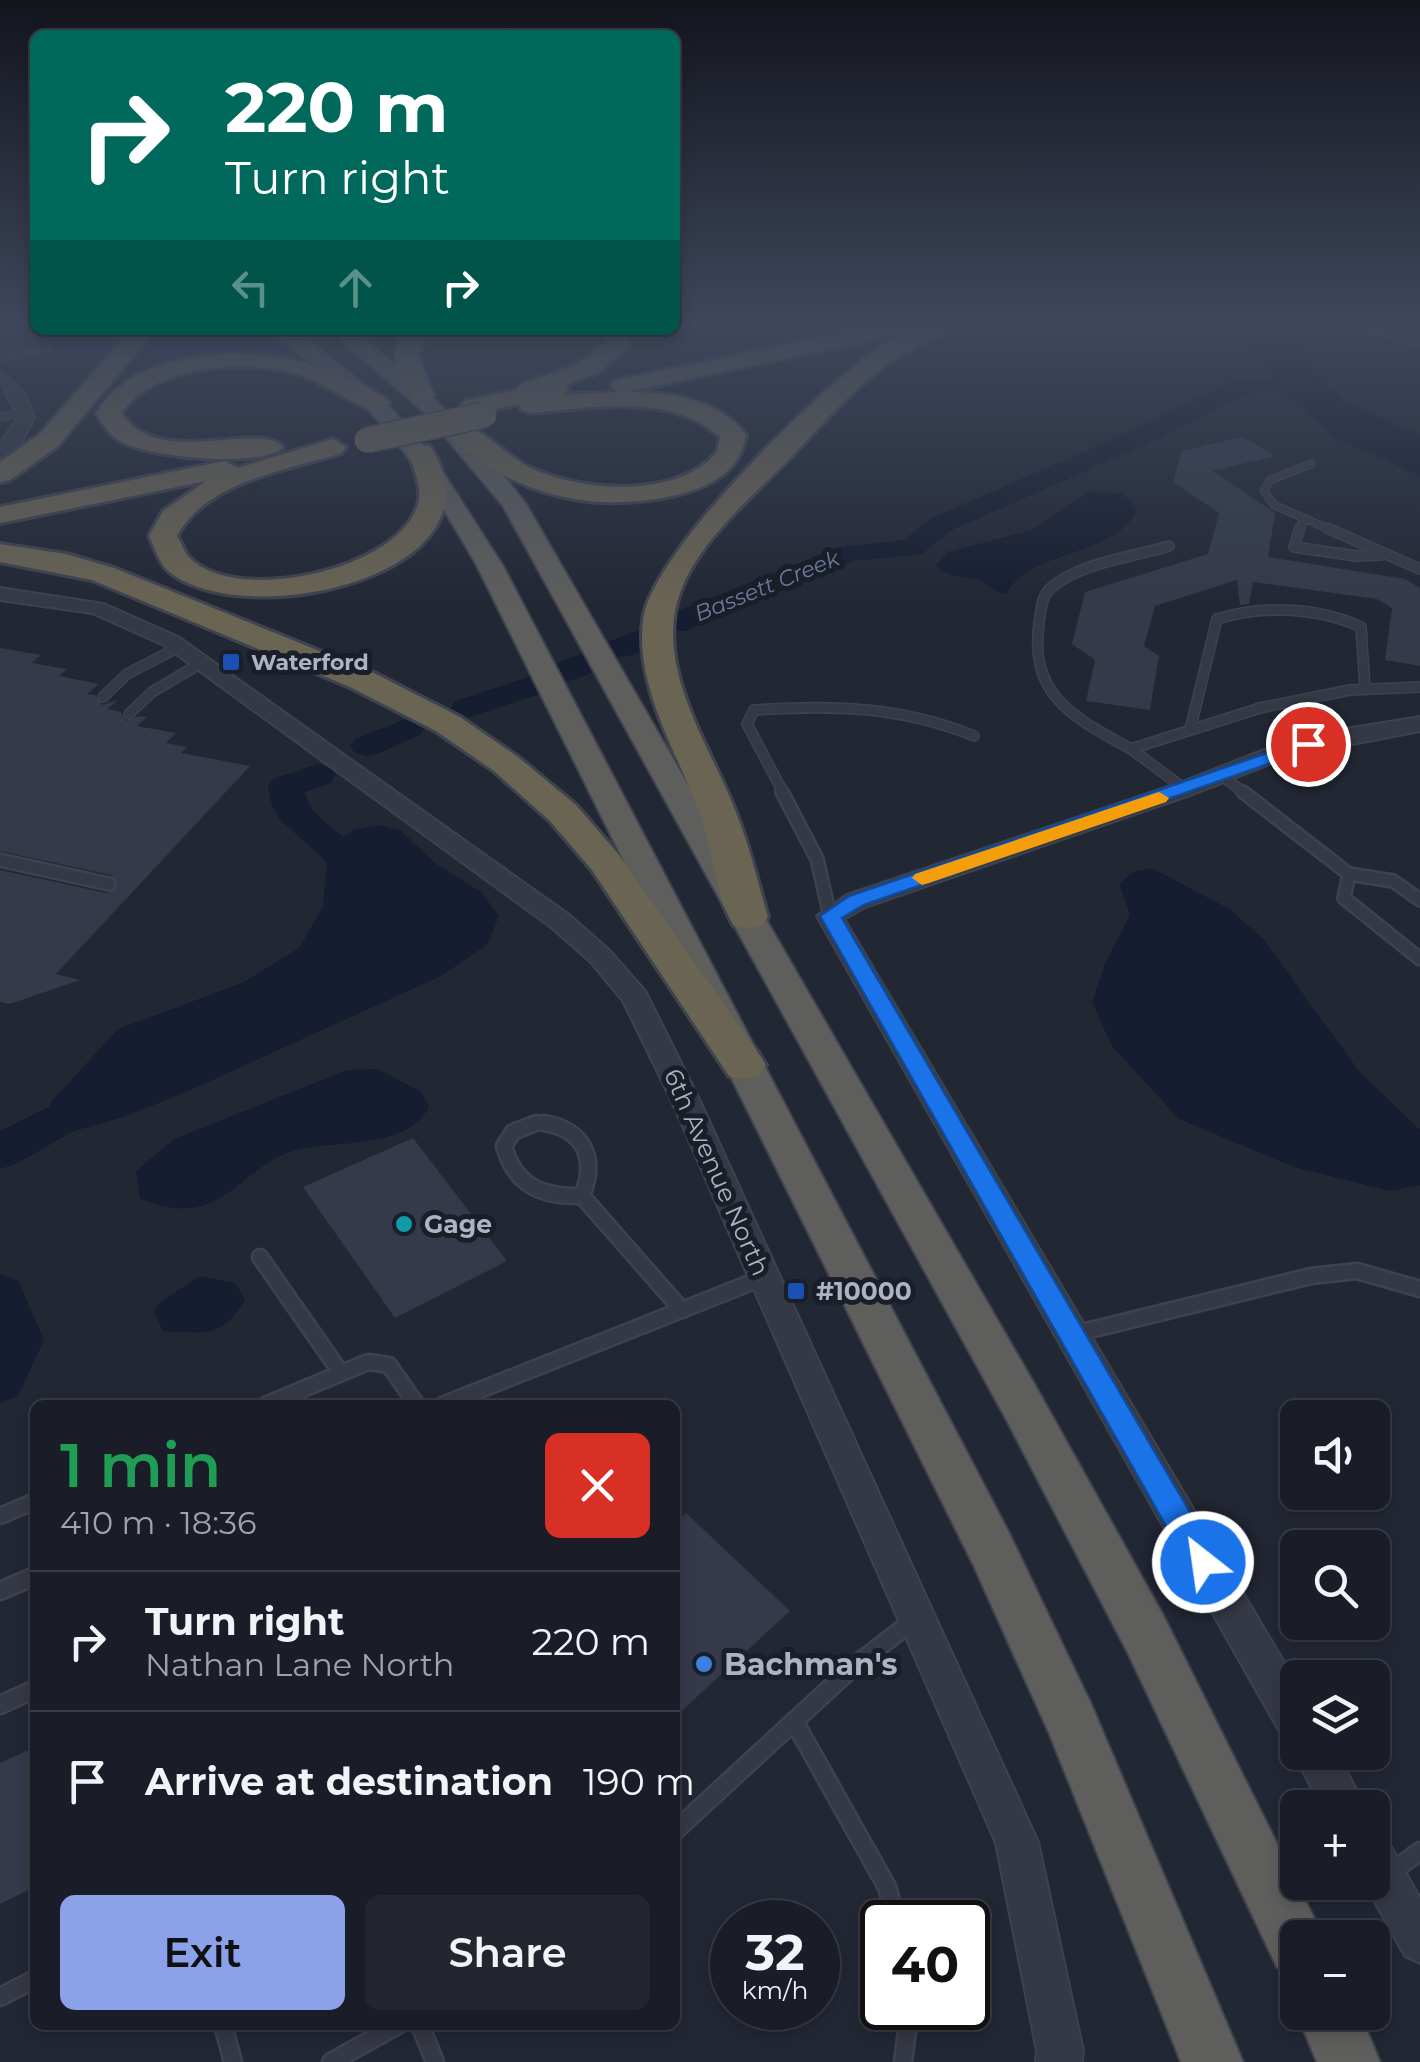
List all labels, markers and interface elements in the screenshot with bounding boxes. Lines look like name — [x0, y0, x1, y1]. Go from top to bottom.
text: 220 m — [225, 64, 448, 150]
icon: right — [60, 70, 190, 200]
text: Turn right — [225, 150, 450, 205]
icon: left — [223, 260, 278, 315]
icon: ahead — [328, 260, 383, 315]
icon: right — [433, 260, 488, 315]
water label: Bassett Creek — [691, 544, 844, 627]
place label: Waterford — [251, 649, 369, 676]
marker: Waterford — [220, 651, 242, 673]
pin — [1266, 702, 1351, 787]
icon: arrive — [1281, 717, 1336, 772]
street label: 6th Avenue North — [658, 1064, 776, 1280]
place label: Gage — [424, 1209, 492, 1239]
marker: Gage — [393, 1213, 415, 1235]
place label: #10000 — [816, 1276, 912, 1306]
marker: #10000 — [785, 1280, 807, 1302]
map controls — [1280, 1400, 1390, 2030]
button: sound — [1280, 1400, 1390, 1510]
text: 1 min — [60, 1429, 221, 1502]
button: close — [545, 1433, 650, 1538]
text: 410 m · 18:36 — [60, 1503, 257, 1542]
position arrow — [1151, 1510, 1255, 1614]
button: search — [1280, 1530, 1390, 1640]
text: Turn right — [145, 1598, 344, 1645]
icon: right — [60, 1614, 115, 1669]
text: 220 m — [531, 1618, 650, 1665]
text: Nathan Lane North — [145, 1645, 455, 1684]
place label: Bachman's — [724, 1646, 898, 1683]
marker: Bachman's — [693, 1653, 715, 1675]
button: layers — [1280, 1660, 1390, 1770]
icon: arrive — [60, 1754, 115, 1809]
text: Arrive at destination — [145, 1758, 553, 1805]
text: 190 m — [583, 1758, 695, 1805]
button: + — [1280, 1790, 1390, 1900]
button: Exit — [60, 1895, 345, 2010]
button: Share — [365, 1895, 650, 2010]
speed limit sign: 40 — [860, 1900, 990, 2030]
button: − — [1280, 1920, 1390, 2030]
text: 32 — [746, 1922, 804, 1983]
text: km/h — [742, 1975, 808, 2005]

